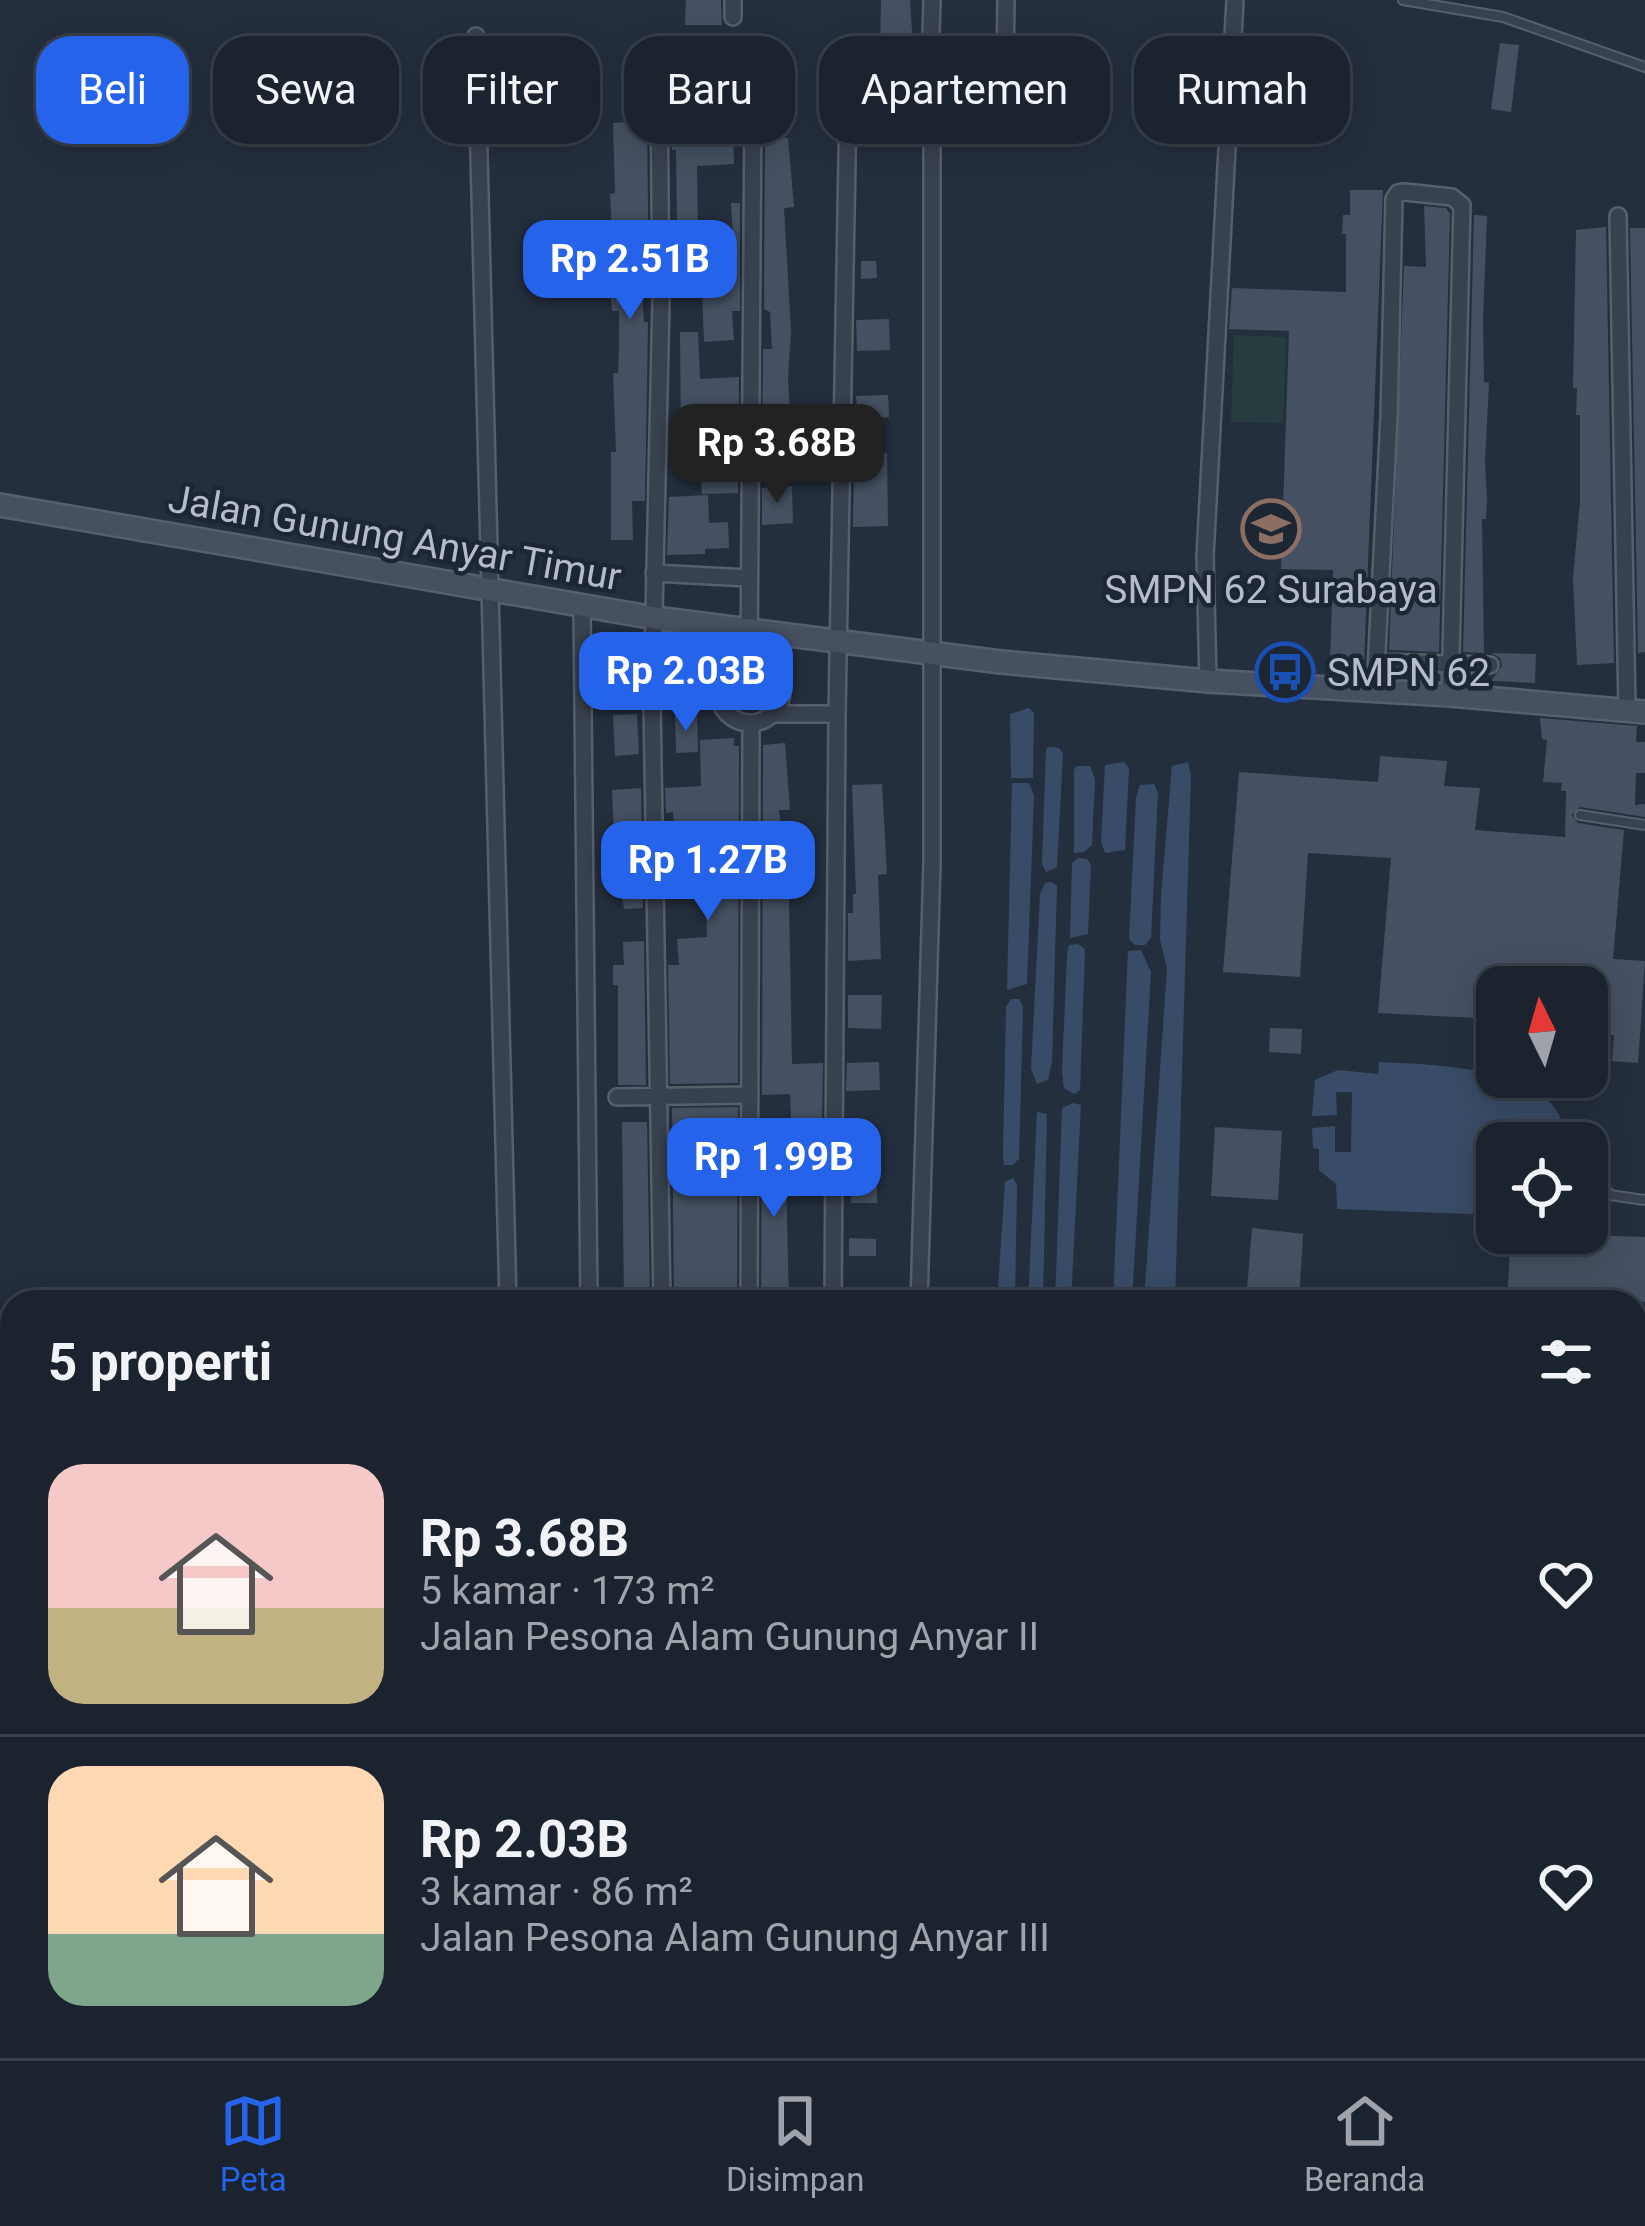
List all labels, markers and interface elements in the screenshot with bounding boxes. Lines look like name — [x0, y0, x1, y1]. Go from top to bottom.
chip: Beli — [36, 36, 189, 144]
chip: Sewa — [213, 36, 399, 144]
chip: Filter — [423, 36, 600, 144]
chip: Baru — [624, 36, 795, 144]
chip: Apartemen — [819, 36, 1110, 144]
chip: Rumah — [1134, 36, 1350, 144]
pin: Rp 2.51B — [506, 220, 754, 322]
text: Rp 2.51B — [550, 236, 710, 282]
pin: Rp 3.68B — [653, 404, 901, 506]
text: Rp 3.68B — [697, 420, 857, 466]
street label: Jalan Gunung Anyar Timur — [165, 475, 625, 600]
school or university icon: SMPN 62 Surabaya — [1240, 498, 1302, 560]
place label: SMPN 62 Surabaya — [1104, 567, 1438, 613]
pin: Rp 2.03B — [562, 632, 810, 734]
bus stop icon: SMPN 62 — [1254, 641, 1316, 703]
text: Rp 2.03B — [606, 648, 766, 694]
place label: SMPN 62 — [1327, 650, 1490, 696]
pin: Rp 1.27B — [584, 821, 832, 923]
text: Rp 1.27B — [628, 837, 788, 883]
north arrow — [1476, 966, 1608, 1098]
map controls — [1476, 966, 1608, 1254]
pin: Rp 1.99B — [650, 1118, 898, 1220]
button: locate — [1476, 1122, 1608, 1254]
text: Rp 1.99B — [694, 1134, 854, 1180]
icon: filters — [1533, 1329, 1599, 1395]
text: 5 properti — [48, 1333, 272, 1392]
text: Rp 3.68B — [420, 1509, 629, 1568]
icon: home — [144, 1512, 288, 1656]
icon: heart — [1533, 1551, 1599, 1617]
text: 5 kamar · 173 m² — [420, 1568, 715, 1614]
text: Jalan Pesona Alam Gunung Anyar II — [420, 1614, 1039, 1660]
text: Rp 2.03B — [420, 1810, 629, 1869]
icon: home — [144, 1814, 288, 1958]
icon: heart — [1533, 1853, 1599, 1919]
text: 3 kamar · 86 m² — [420, 1869, 693, 1915]
text: Jalan Pesona Alam Gunung Anyar III — [420, 1915, 1050, 1961]
tab: Peta — [220, 2088, 287, 2199]
tab: Disimpan — [726, 2088, 864, 2199]
tab: Beranda — [1304, 2088, 1425, 2199]

